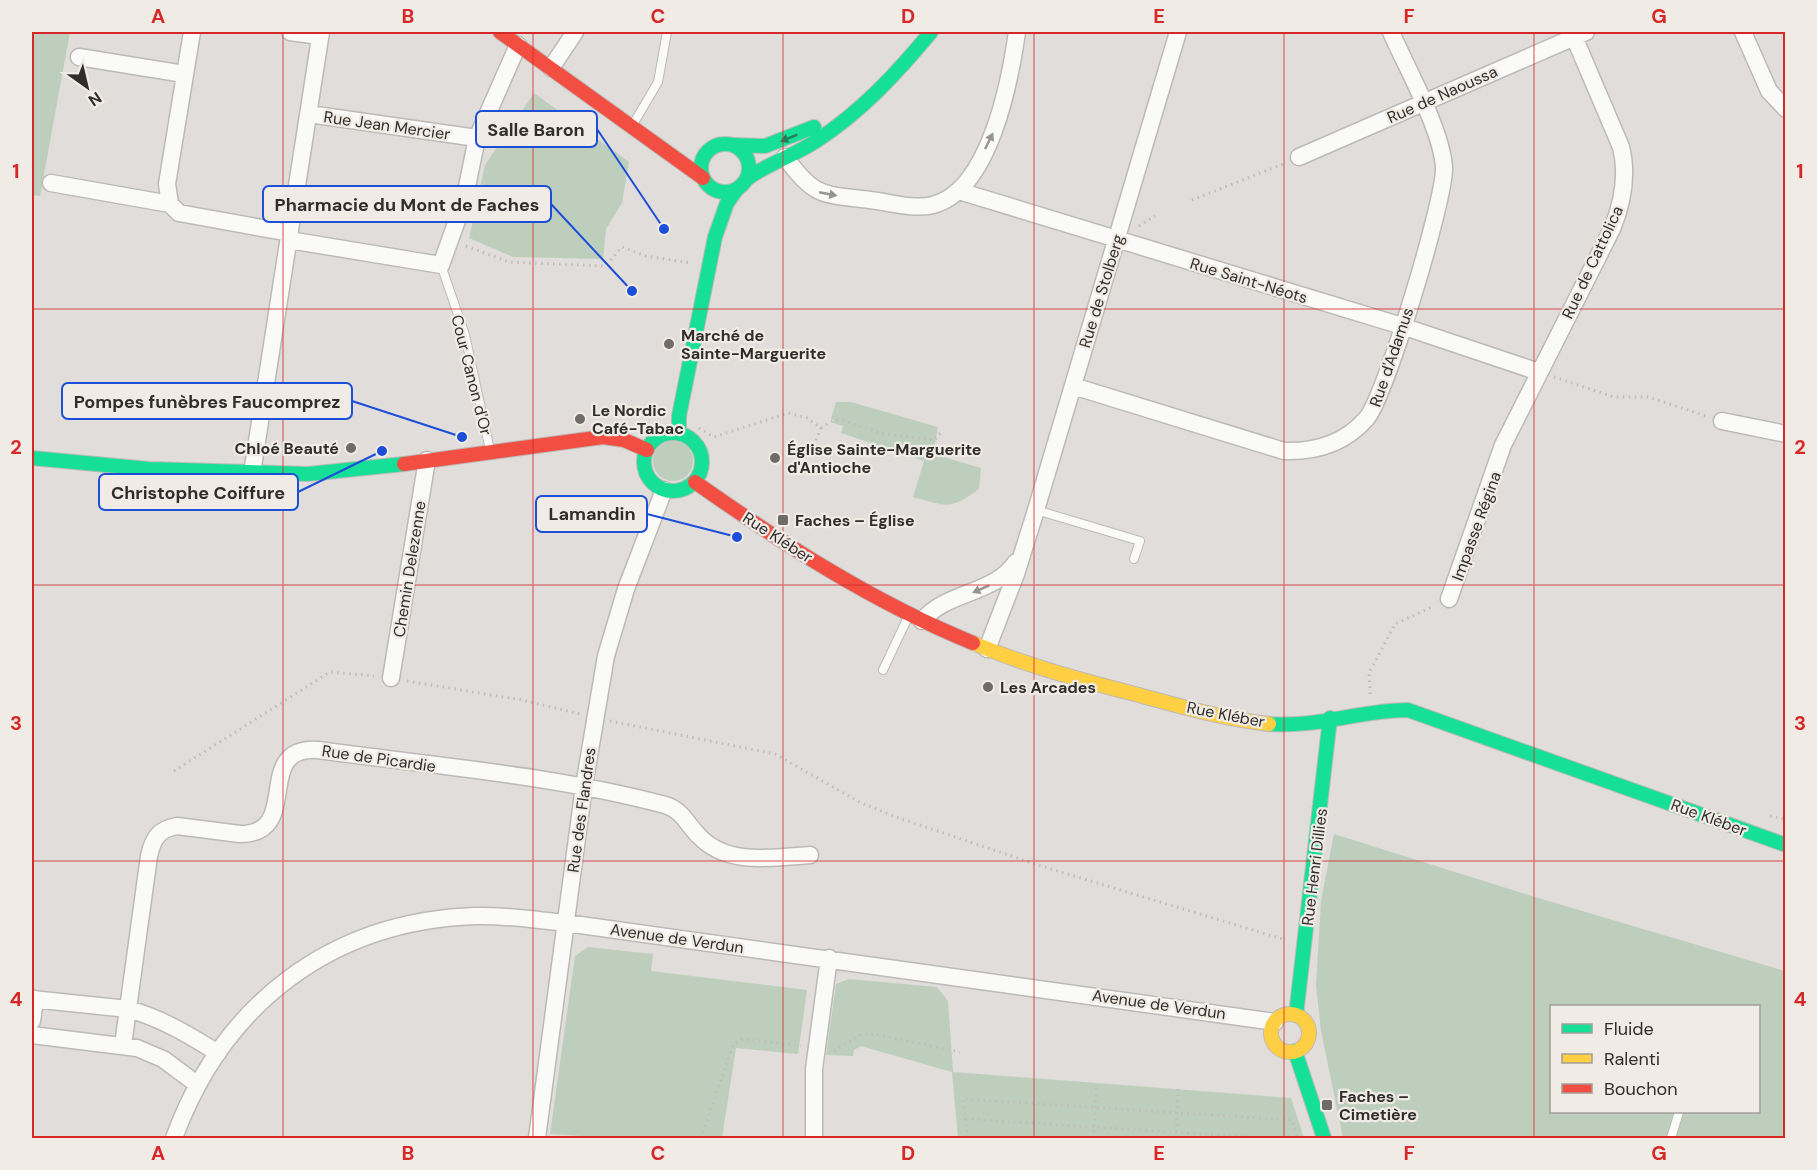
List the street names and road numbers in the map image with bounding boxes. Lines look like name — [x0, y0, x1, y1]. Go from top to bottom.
street label: Rue de Naoussa — [1384, 61, 1501, 128]
street label: Rue Jean Mercier — [322, 106, 452, 145]
street label: Rue de Cattolica — [1557, 202, 1628, 322]
street label: Rue de Stolberg — [1074, 232, 1129, 350]
street label: Rue Saint-Néots — [1188, 253, 1310, 308]
street label: Rue d'Adamus — [1365, 305, 1418, 410]
street label: Cour Canon d'Or — [446, 313, 497, 438]
street label: Impasse Régina — [1447, 469, 1506, 584]
street label: Chemin Delezenne — [388, 499, 431, 639]
street label: Rue Kléber — [739, 507, 817, 568]
street label: Rue Kléber — [1185, 697, 1267, 732]
street label: Rue de Picardie — [321, 740, 437, 777]
street label: Rue des Flandres — [562, 746, 601, 874]
street label: Rue Kléber — [1668, 794, 1750, 841]
street label: Rue Henri Dillies — [1297, 807, 1332, 927]
street label: Avenue de Verdun — [609, 919, 745, 958]
street label: Avenue de Verdun — [1091, 985, 1227, 1024]

